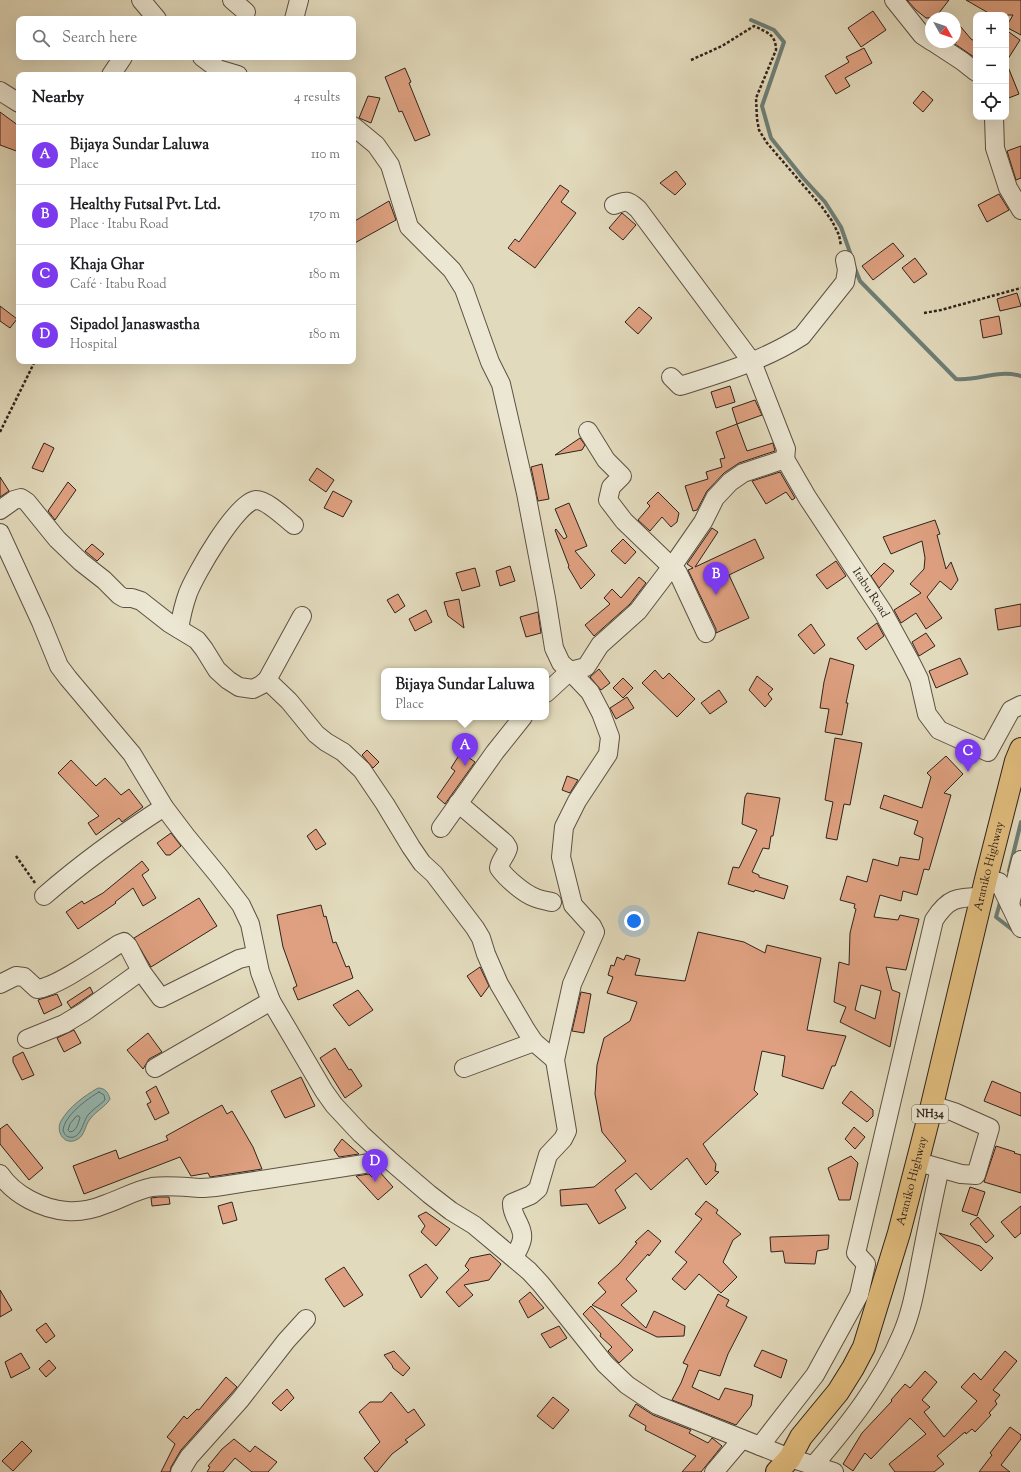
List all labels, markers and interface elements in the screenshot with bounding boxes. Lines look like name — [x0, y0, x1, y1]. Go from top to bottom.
north arrow — [925, 12, 961, 48]
map controls — [973, 12, 1009, 120]
button: + — [973, 12, 1009, 48]
search box — [16, 16, 356, 60]
icon: search — [30, 27, 52, 49]
text: Search here — [62, 28, 137, 49]
button: − — [973, 48, 1009, 84]
button: locate — [973, 84, 1009, 120]
text: Nearby — [32, 86, 84, 110]
text: 4 results — [294, 89, 340, 107]
text: Bijaya Sundar Laluwa — [70, 135, 209, 156]
text: A — [40, 146, 50, 164]
text: 110 m — [311, 146, 340, 164]
text: Place — [70, 156, 99, 174]
text: Healthy Futsal Pvt. Ltd. — [70, 195, 221, 216]
text: B — [41, 206, 49, 224]
text: 170 m — [309, 206, 340, 224]
text: Place · Itabu Road — [70, 216, 169, 234]
text: Khaja Ghar — [70, 255, 144, 276]
text: C — [40, 266, 50, 284]
text: 180 m — [309, 266, 340, 284]
text: Café · Itabu Road — [70, 276, 167, 294]
text: Sipadol Janaswastha — [70, 315, 200, 336]
text: D — [40, 326, 50, 344]
text: 180 m — [309, 326, 340, 344]
text: Hospital — [70, 336, 117, 354]
pin: B — [703, 562, 729, 595]
street label: Itabu Road — [847, 564, 894, 621]
popup — [381, 668, 549, 720]
text: Bijaya Sundar Laluwa — [395, 675, 535, 696]
text: Place — [395, 696, 424, 714]
pin: A — [452, 733, 478, 766]
pin: C — [955, 739, 981, 772]
street label: Araniko Highway — [970, 820, 1009, 913]
your location — [624, 911, 644, 931]
road number: NH34 — [912, 1105, 948, 1123]
street label: Araniko Highway — [892, 1134, 933, 1228]
pin: D — [362, 1149, 388, 1182]

